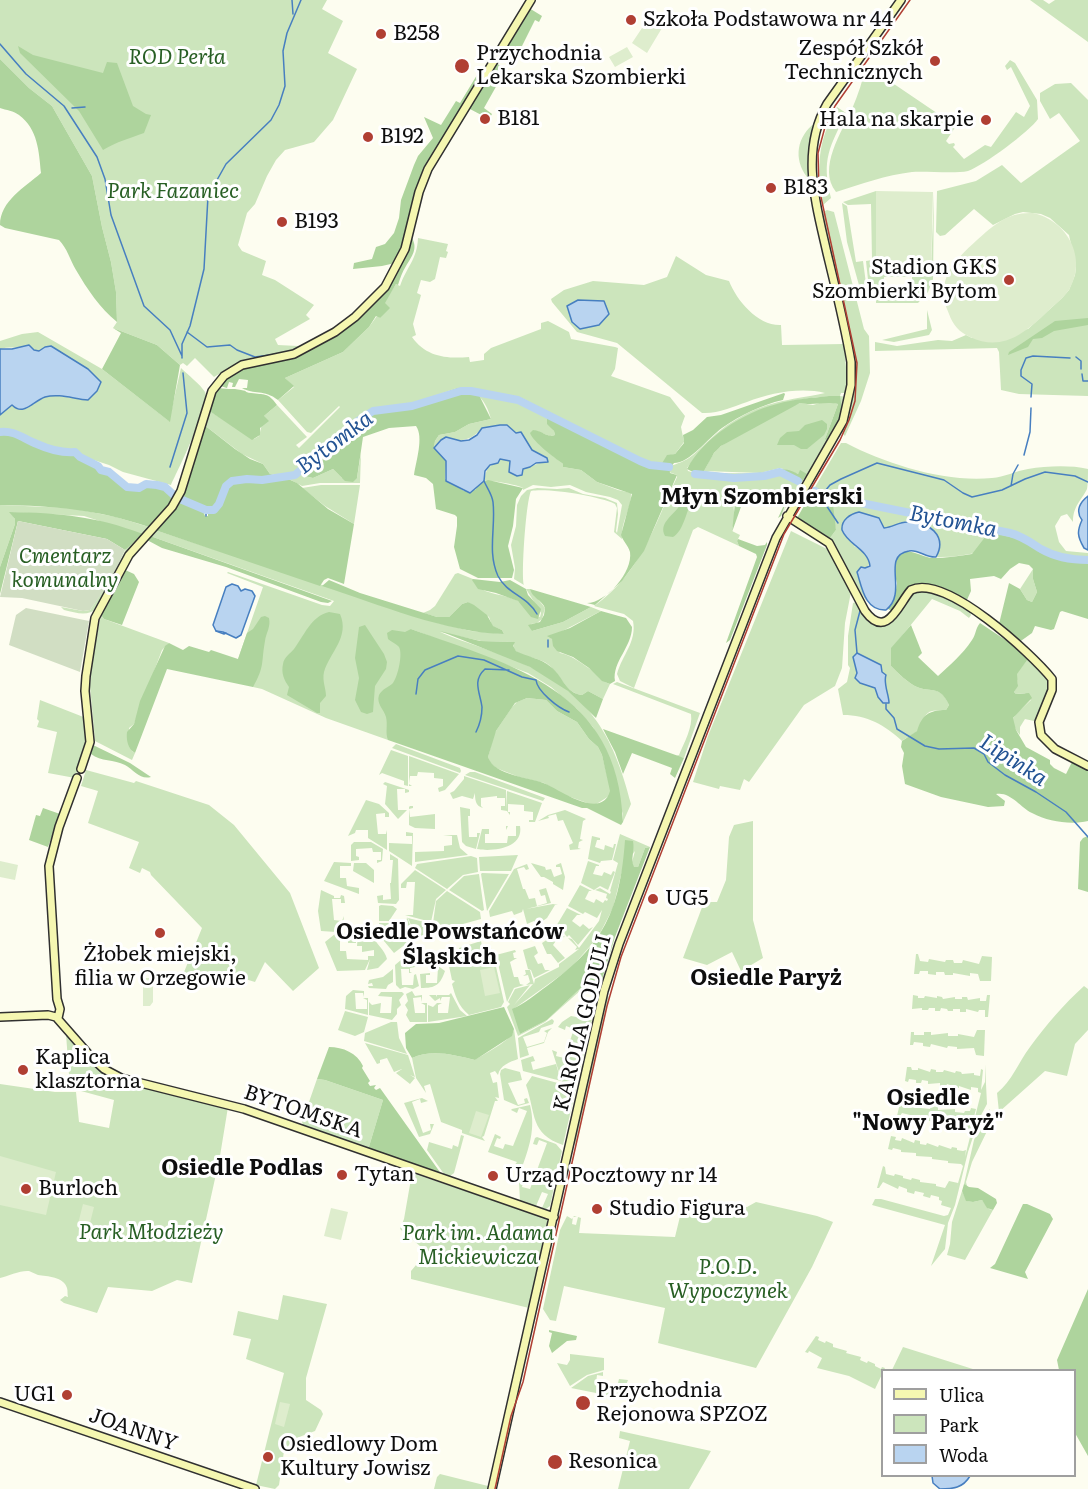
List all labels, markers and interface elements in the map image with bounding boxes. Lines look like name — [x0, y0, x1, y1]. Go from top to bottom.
place label: Szkoła Podstawowa nr 44 — [643, 7, 893, 33]
marker: Szkoła Podstawowa nr 44 — [624, 13, 638, 27]
place label: B258 — [393, 21, 440, 47]
marker: B258 — [374, 27, 388, 41]
place label: Zespół Szkół Technicznych — [784, 36, 923, 86]
place label: Przychodnia Lekarska Szombierki — [476, 41, 686, 91]
park label: ROD Perła — [128, 45, 226, 71]
marker: Zespół Szkół Technicznych — [928, 54, 942, 68]
marker: Przychodnia Lekarska Szombierki — [453, 57, 471, 75]
place label: B181 — [497, 106, 540, 132]
place label: Hala na skarpie — [819, 107, 974, 133]
marker: B181 — [478, 112, 492, 126]
marker: Hala na skarpie — [979, 113, 993, 127]
place label: B192 — [380, 124, 424, 150]
marker: B192 — [361, 130, 375, 144]
place label: B183 — [783, 175, 828, 201]
park label: Park Fazaniec — [107, 179, 239, 205]
marker: B183 — [764, 181, 778, 195]
place label: B193 — [294, 209, 339, 235]
marker: B193 — [275, 215, 289, 229]
place label: Stadion GKS Szombierki Bytom — [812, 255, 997, 305]
marker: Stadion GKS Szombierki Bytom — [1002, 273, 1016, 287]
water label: Bytomka — [292, 406, 378, 480]
district label: Młyn Szombierski — [661, 485, 863, 511]
water label: Bytomka — [907, 501, 999, 543]
park label: Cmentarz komunalny — [12, 544, 118, 594]
water label: Lipinka — [974, 729, 1052, 793]
place label: UG5 — [665, 886, 708, 912]
marker: UG5 — [646, 892, 660, 906]
district label: Osiedle Powstańców Śląskich — [336, 920, 564, 972]
marker: Żłobek miejski, filia w Orzegowie — [153, 926, 167, 940]
street label: KAROLA GODULI — [549, 932, 617, 1114]
place label: Żłobek miejski, filia w Orzegowie — [74, 942, 246, 992]
district label: Osiedle Paryż — [690, 966, 842, 992]
place label: Kaplica klasztorna — [35, 1045, 141, 1095]
marker: Kaplica klasztorna — [16, 1063, 30, 1077]
street label: BYTOMSKA — [240, 1080, 366, 1144]
district label: Osiedle "Nowy Paryż" — [852, 1086, 1004, 1138]
district label: Osiedle Podlas — [161, 1156, 323, 1182]
place label: Tytan — [354, 1162, 415, 1188]
place label: Urząd Pocztowy nr 14 — [505, 1163, 717, 1189]
marker: Tytan — [335, 1168, 349, 1182]
marker: Urząd Pocztowy nr 14 — [486, 1169, 500, 1183]
place label: Burloch — [38, 1176, 118, 1202]
marker: Burloch — [19, 1182, 33, 1196]
place label: Studio Figura — [609, 1196, 745, 1222]
marker: Studio Figura — [590, 1202, 604, 1216]
park label: Park Młodzieży — [78, 1220, 224, 1246]
park label: Park im. Adama Mickiewicza — [402, 1221, 554, 1271]
park label: P.O.D. Wypoczynek — [668, 1255, 788, 1305]
legend — [881, 1369, 1076, 1477]
place label: Przychodnia Rejonowa SPZOZ — [596, 1378, 768, 1428]
text: Ulica — [939, 1381, 984, 1408]
place label: UG1 — [14, 1382, 55, 1408]
marker: UG1 — [60, 1388, 74, 1402]
marker: Przychodnia Rejonowa SPZOZ — [574, 1394, 592, 1412]
street label: JOANNY — [85, 1403, 181, 1457]
text: Park — [939, 1411, 978, 1438]
place label: Osiedlowy Dom Kultury Jowisz — [280, 1432, 438, 1482]
text: Woda — [939, 1441, 988, 1468]
place label: Resonica — [568, 1449, 657, 1475]
marker: Osiedlowy Dom Kultury Jowisz — [261, 1450, 275, 1464]
marker: Resonica — [546, 1453, 564, 1471]

